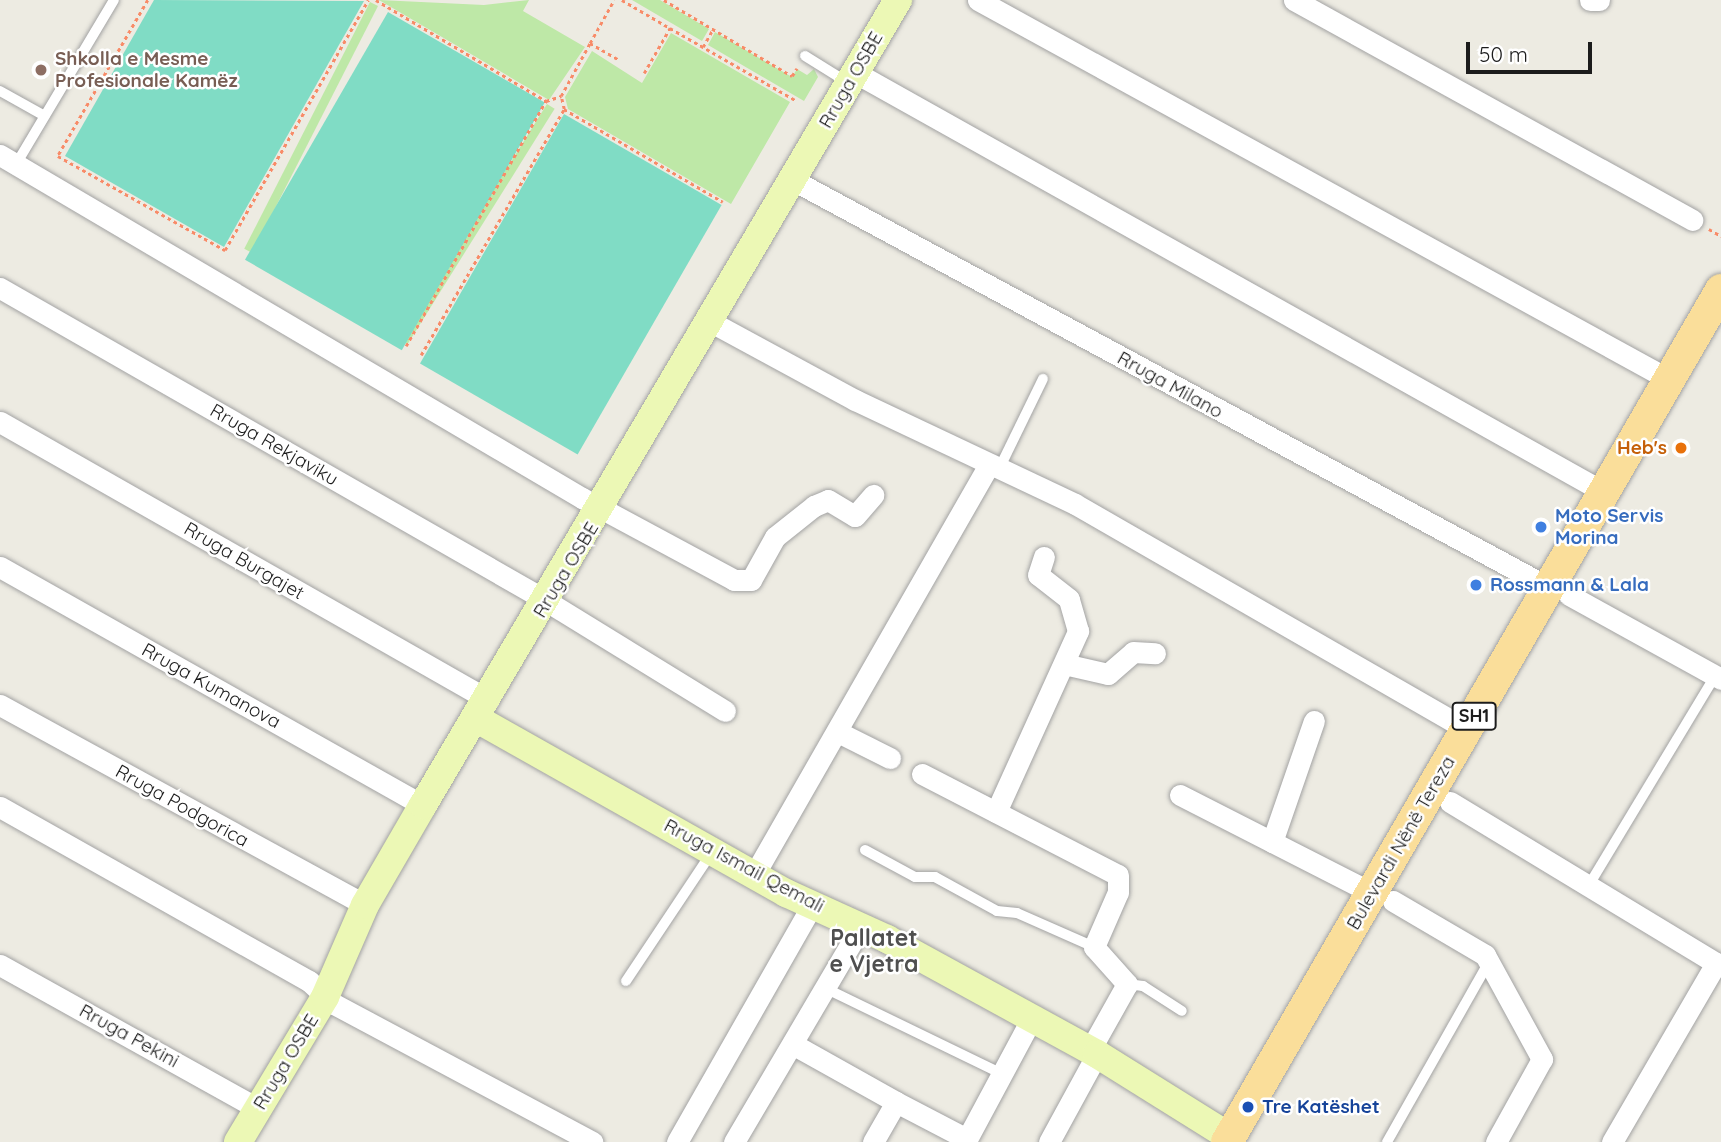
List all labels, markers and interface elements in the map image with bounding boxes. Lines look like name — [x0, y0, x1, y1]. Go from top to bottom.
street label: Rruga OSBE — [814, 28, 888, 132]
scale bar — [1469, 28, 1595, 72]
text: 50 m — [1479, 41, 1528, 67]
place label: Shkolla e Mesme Profesionale Kamëz — [55, 48, 238, 92]
marker: Shkolla e Mesme Profesionale Kamëz — [33, 62, 49, 78]
street label: Rruga Milano — [1113, 347, 1227, 423]
street label: Rruga Rekjaviku — [206, 399, 342, 491]
place label: Heb's — [1617, 437, 1667, 459]
marker: Heb's — [1673, 440, 1689, 456]
place label: Moto Servis Morina — [1555, 505, 1663, 549]
street label: Rruga Burgajet — [180, 517, 308, 605]
street label: Rruga OSBE — [529, 518, 603, 622]
marker: Moto Servis Morina — [1533, 519, 1549, 535]
place label: Rossmann & Lala — [1490, 574, 1649, 596]
marker: Rossmann & Lala — [1468, 577, 1484, 593]
street label: Rruga Kumanova — [138, 638, 284, 734]
road number: SH1 — [1451, 702, 1497, 730]
street label: Bulevardi Nënë Tereza — [1342, 752, 1460, 934]
street label: Rruga Podgorica — [111, 760, 253, 852]
street label: Rruga Ismail Qemali — [660, 814, 828, 918]
district label: Pallatet e Vjetra — [829, 924, 919, 978]
street label: Rruga Pekini — [75, 999, 183, 1073]
street label: Rruga OSBE — [249, 1010, 323, 1114]
place label: Tre Katëshet — [1262, 1096, 1380, 1118]
marker: Tre Katëshet — [1240, 1099, 1256, 1115]

